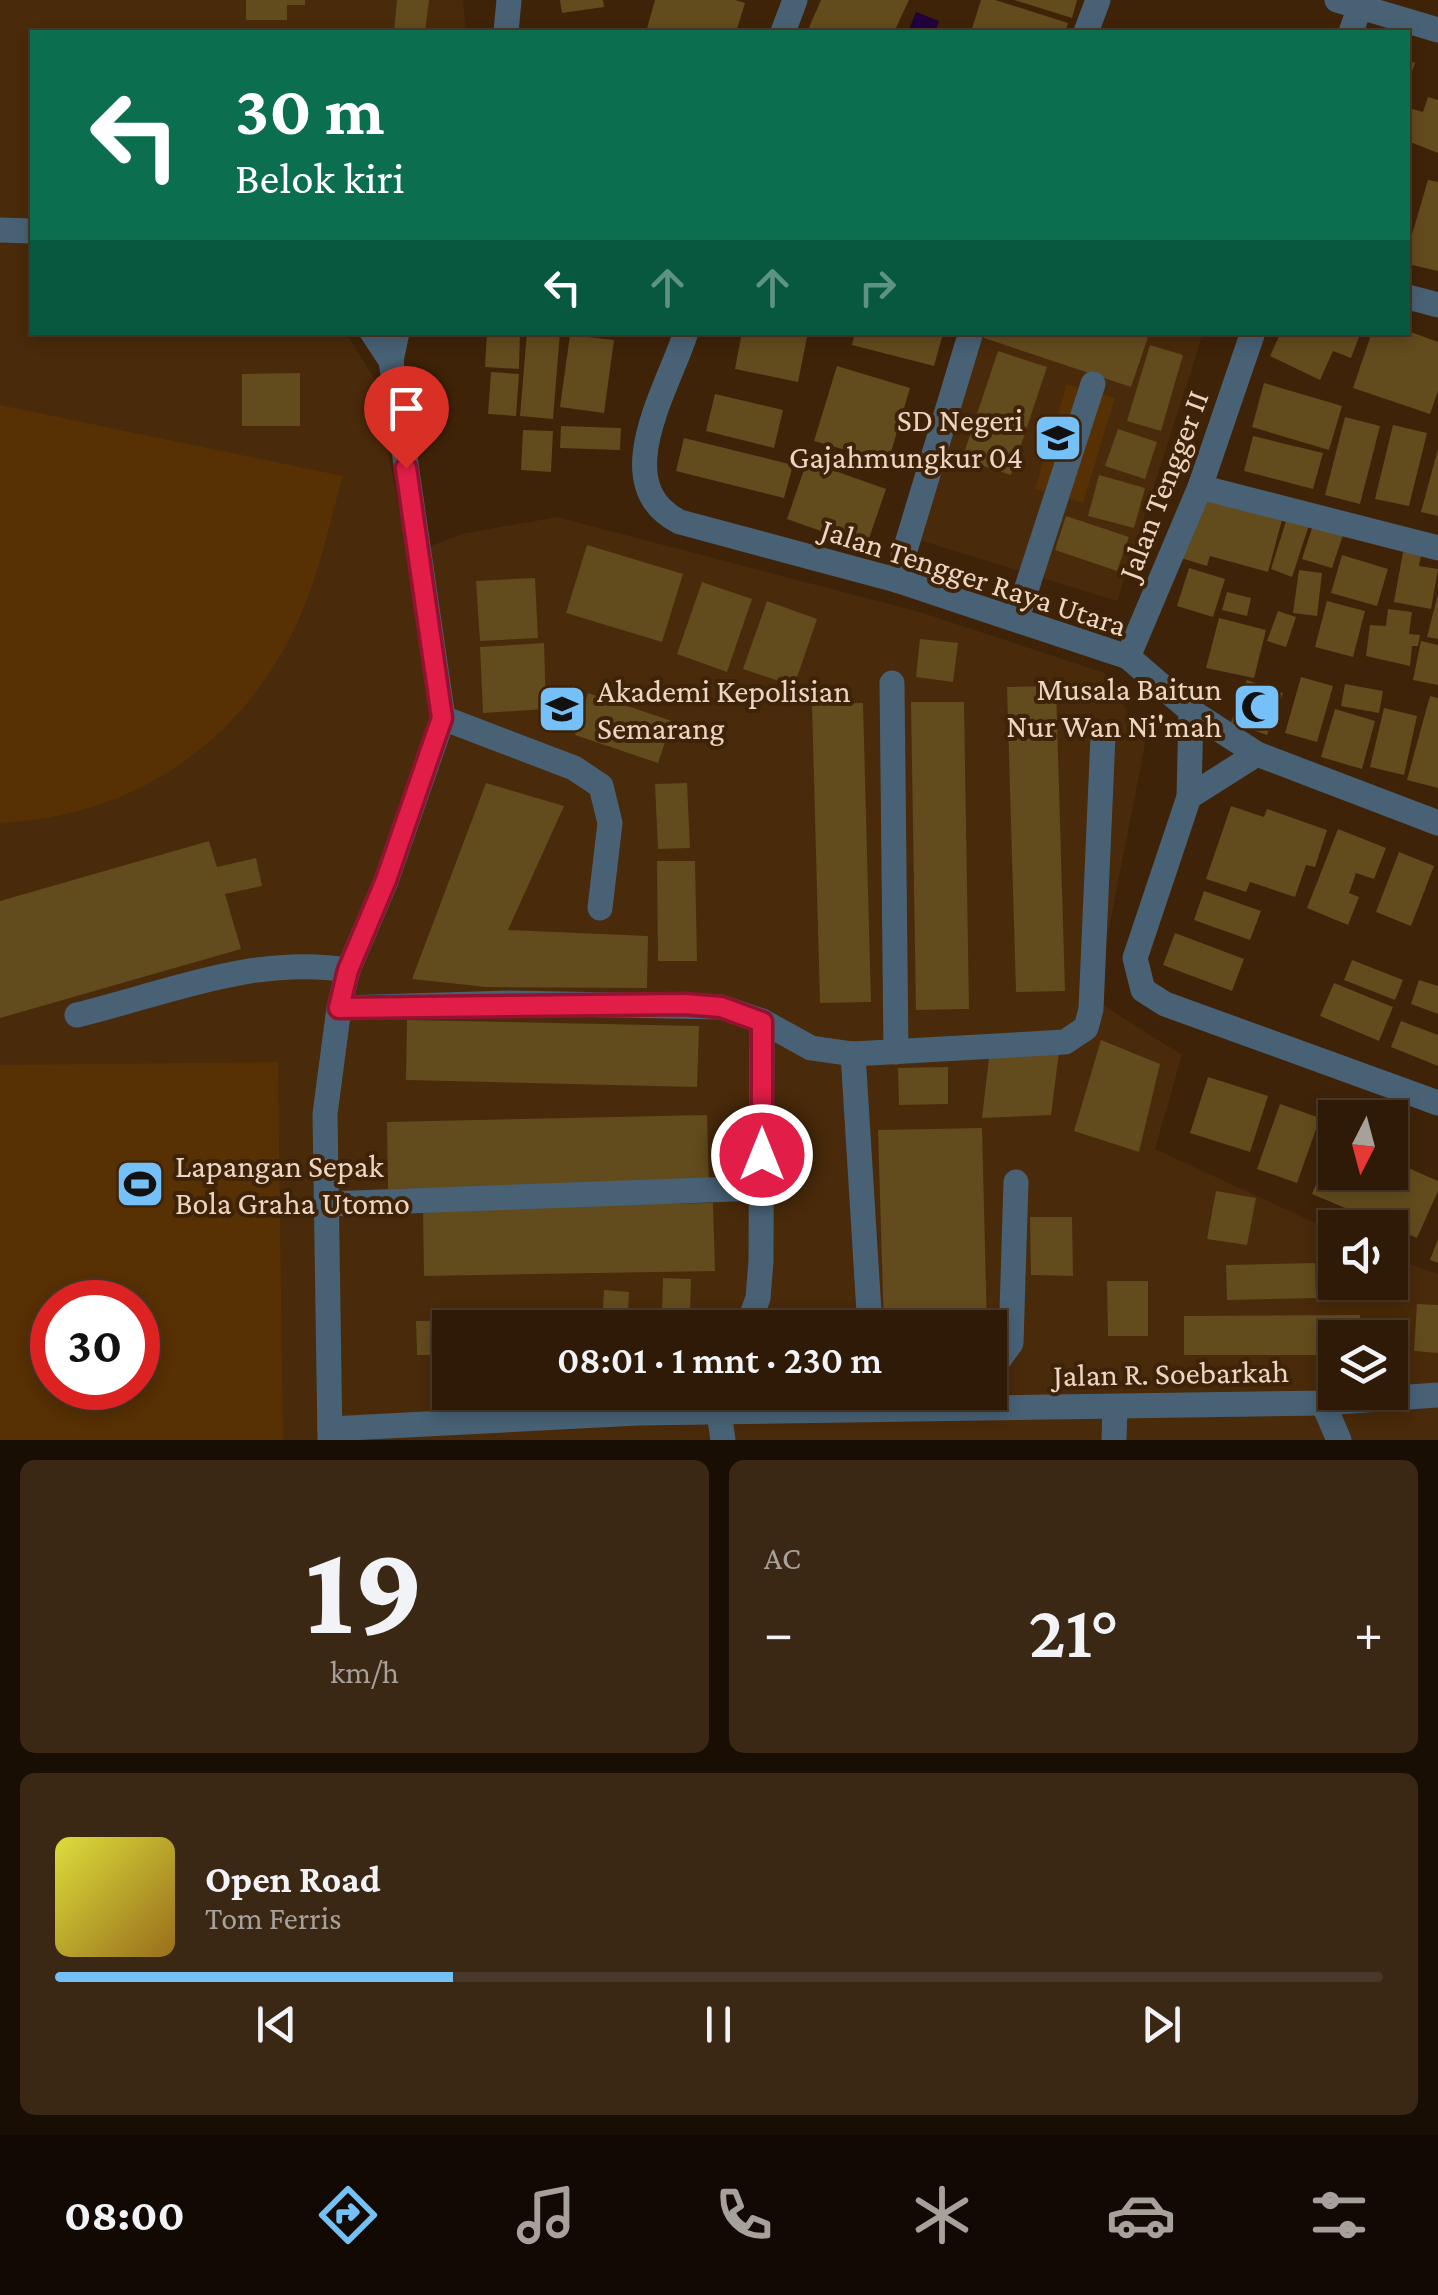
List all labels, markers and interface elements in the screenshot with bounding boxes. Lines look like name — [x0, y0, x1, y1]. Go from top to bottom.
icon: left — [70, 70, 200, 200]
text: 30 m — [235, 71, 384, 149]
text: Belok kiri — [235, 153, 405, 203]
icon: left — [535, 260, 590, 315]
icon: ahead — [640, 260, 695, 315]
icon: ahead — [745, 260, 800, 315]
icon: right — [850, 260, 905, 315]
pin — [364, 366, 449, 469]
icon: arrive — [379, 381, 434, 436]
street label: Jalan Tengger II — [1109, 385, 1216, 587]
place label: SD Negeri Gajahmungkur 04 — [789, 402, 1023, 475]
school or university icon: SD Negeri Gajahmungkur 04 — [1032, 412, 1084, 464]
street label: Jalan Tengger Raya Utara — [814, 510, 1132, 643]
place label: Musala Baitun Nur Wan Ni'mah — [1006, 671, 1222, 744]
place label: Akademi Kepolisian Semarang — [597, 673, 851, 746]
mosque icon: Musala Baitun Nur Wan Ni'mah — [1231, 681, 1283, 733]
school or university icon: Akademi Kepolisian Semarang — [536, 683, 588, 735]
north arrow — [1318, 1100, 1408, 1190]
map controls — [1318, 1100, 1408, 1410]
position arrow — [710, 1103, 814, 1207]
place label: Lapangan Sepak Bola Graha Utomo — [175, 1148, 410, 1221]
sports icon: Lapangan Sepak Bola Graha Utomo — [114, 1158, 166, 1210]
button: sound — [1318, 1210, 1408, 1300]
speed limit sign: 30 — [30, 1280, 160, 1410]
button: layers — [1318, 1320, 1408, 1410]
text: 08:01 · 1 mnt · 230 m — [557, 1339, 882, 1381]
street label: Jalan R. Soebarkah — [1050, 1353, 1289, 1393]
text: 19 — [305, 1516, 424, 1661]
text: AC — [764, 1540, 801, 1576]
text: 21° — [1028, 1590, 1119, 1673]
text: − — [764, 1602, 793, 1663]
text: + — [1354, 1602, 1383, 1663]
text: km/h — [330, 1654, 399, 1690]
text: Open Road — [205, 1858, 381, 1900]
text: Tom Ferris — [205, 1900, 342, 1936]
icon: previous — [249, 1997, 304, 2052]
icon: pause — [691, 1997, 746, 2052]
icon: next — [1134, 1997, 1189, 2052]
icon: directions — [313, 2180, 383, 2250]
icon: music — [511, 2180, 581, 2250]
icon: phone — [709, 2180, 779, 2250]
icon: climate — [907, 2180, 977, 2250]
icon: car — [1106, 2180, 1176, 2250]
icon: filters — [1304, 2180, 1374, 2250]
text: 08:00 — [64, 2190, 185, 2240]

